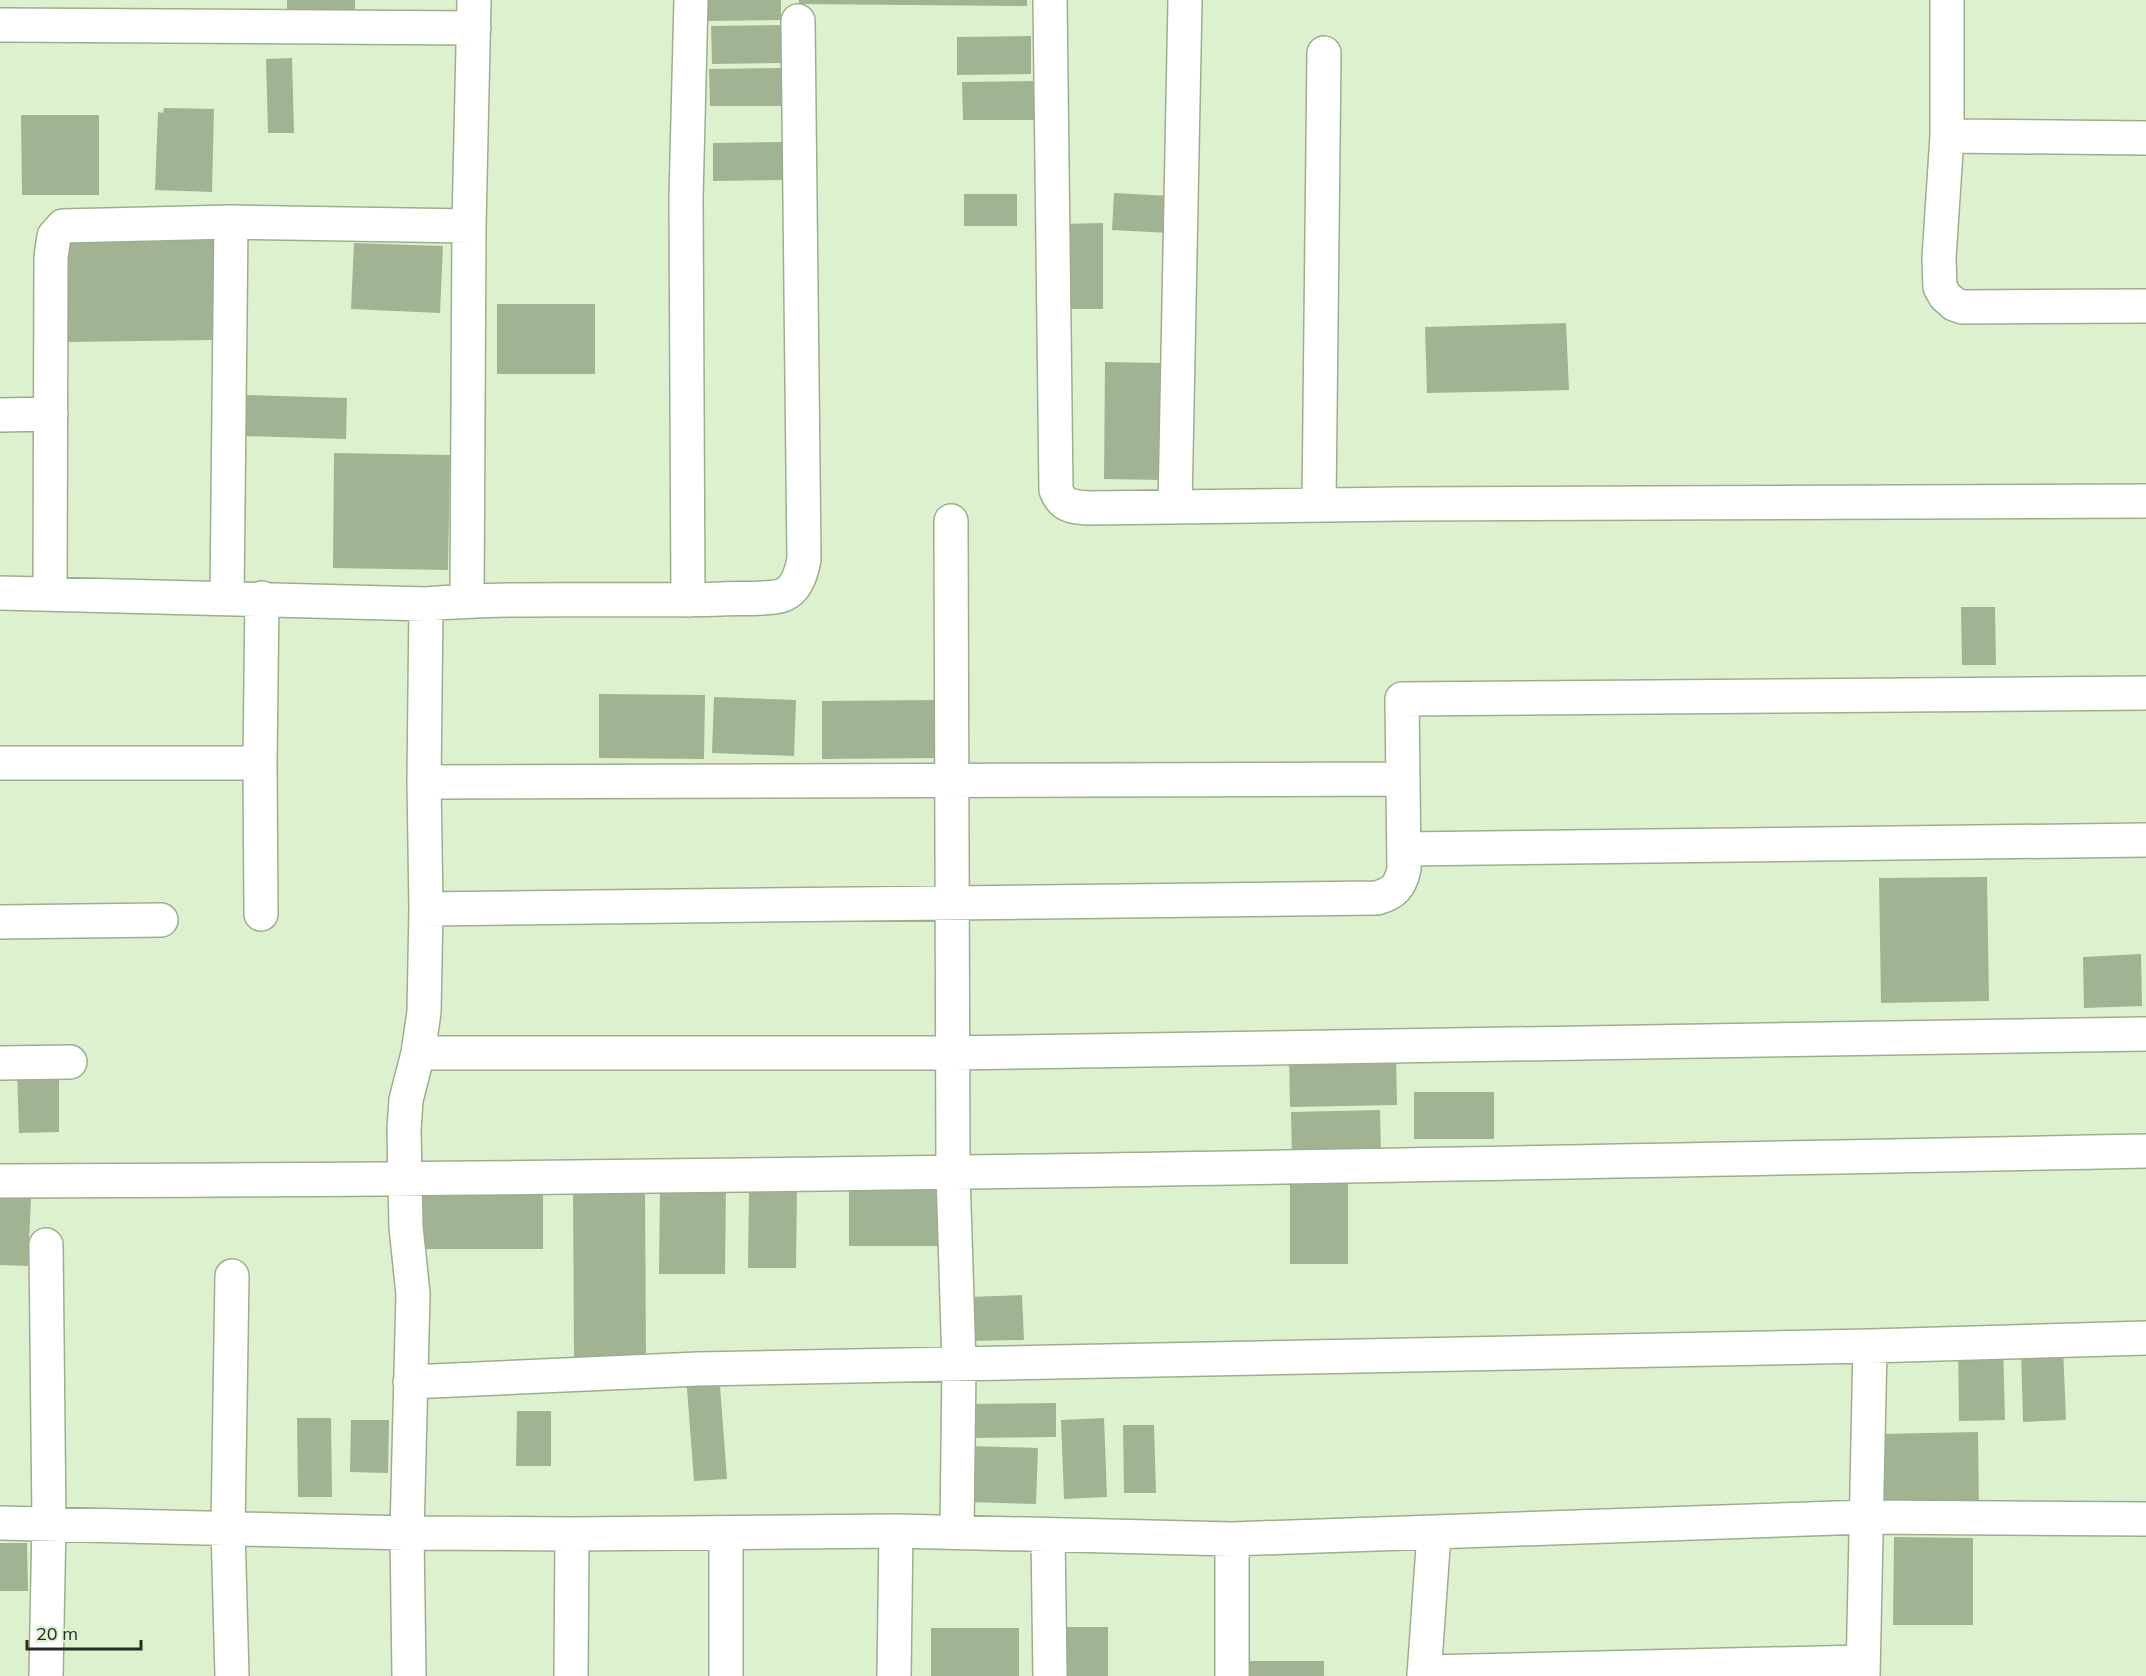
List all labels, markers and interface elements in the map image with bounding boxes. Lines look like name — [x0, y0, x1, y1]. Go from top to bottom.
scale bar — [27, 1613, 141, 1651]
text: 20 m — [36, 1622, 78, 1645]

